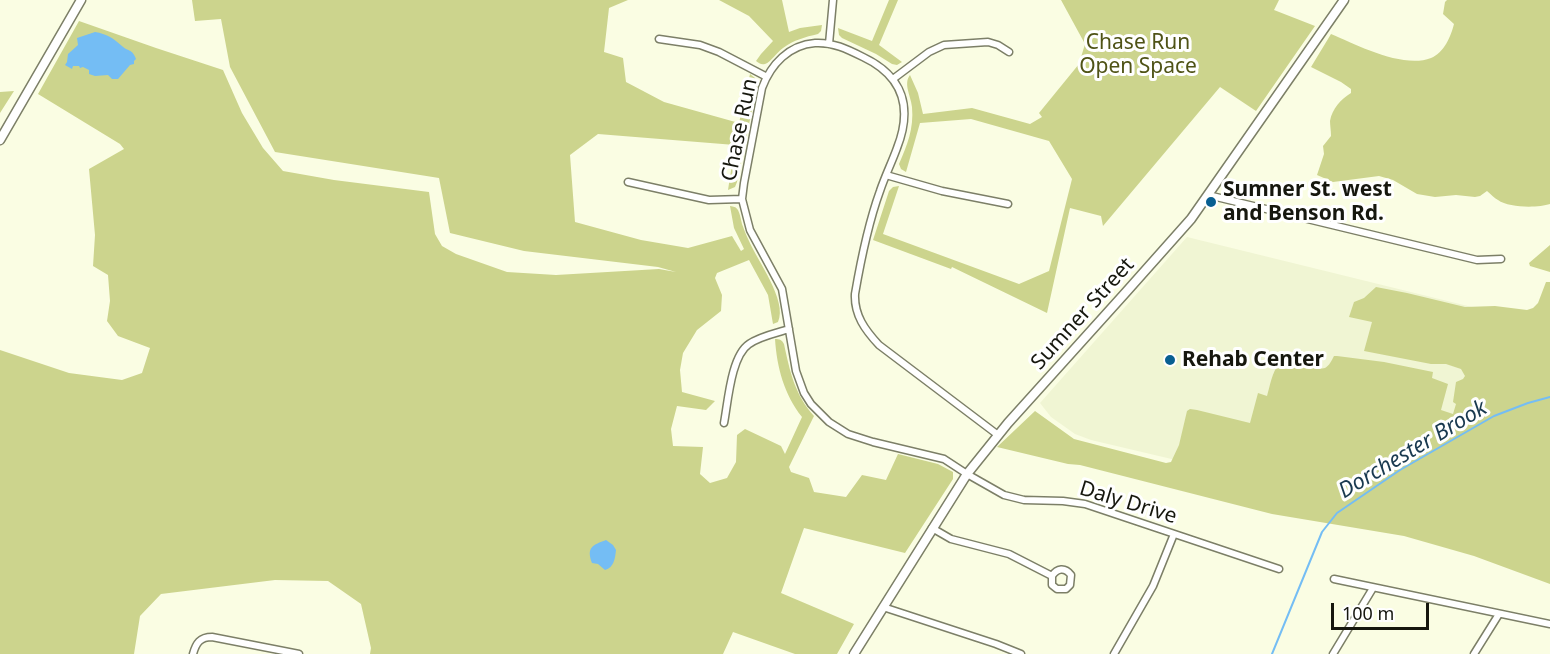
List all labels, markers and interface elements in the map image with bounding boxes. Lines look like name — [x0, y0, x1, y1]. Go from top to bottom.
park label: Chase Run Open Space — [1079, 30, 1197, 80]
street label: Chase Run — [717, 76, 763, 184]
place label: Sumner St. west and Benson Rd. — [1223, 177, 1392, 227]
marker: Sumner St. west and Benson Rd. — [1204, 195, 1218, 209]
street label: Sumner Street — [1026, 253, 1140, 375]
place label: Rehab Center — [1182, 347, 1324, 373]
marker: Rehab Center — [1163, 353, 1177, 367]
water label: Dorchester Brook — [1334, 395, 1492, 505]
street label: Daly Drive — [1076, 476, 1180, 530]
scale bar — [1334, 591, 1432, 629]
text: 100 m — [1342, 601, 1394, 625]

